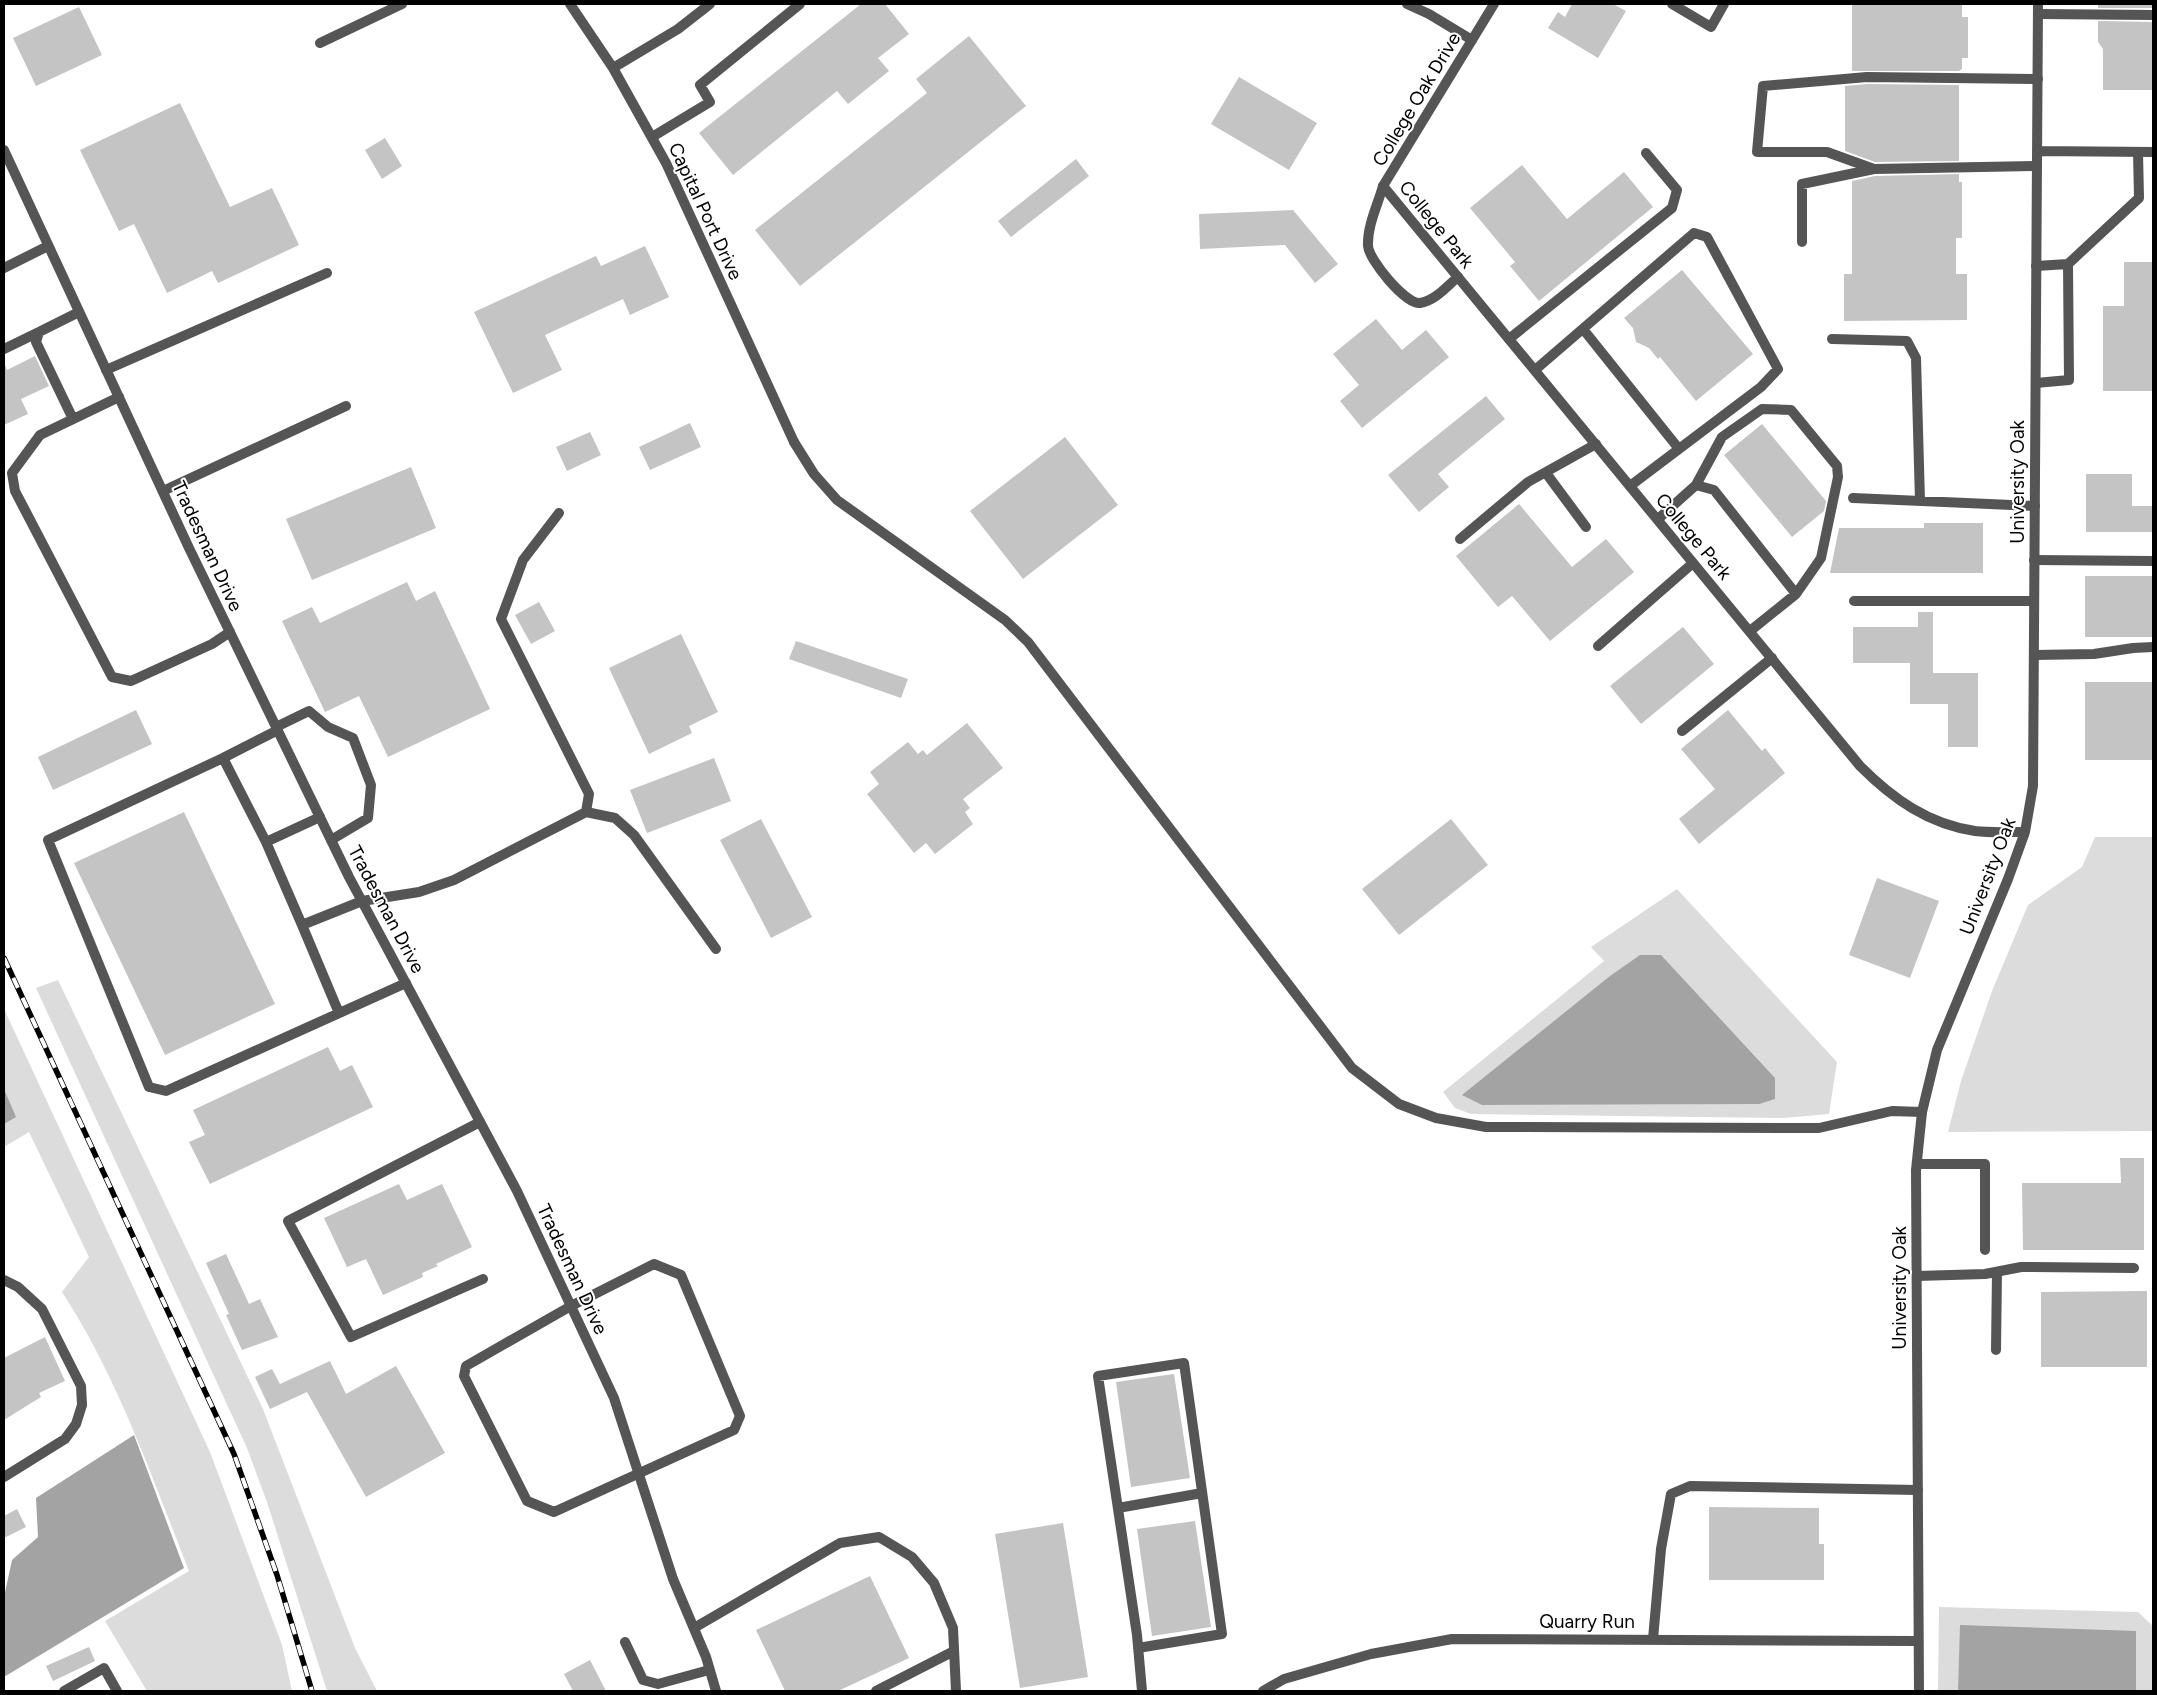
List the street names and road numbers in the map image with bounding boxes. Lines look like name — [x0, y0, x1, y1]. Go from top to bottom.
street label: College Oak Drive — [1367, 28, 1465, 170]
street label: Capital Port Drive — [664, 139, 747, 283]
street label: College Park — [1394, 176, 1479, 273]
street label: University Oak — [2006, 419, 2029, 544]
street label: Tradesman Drive — [167, 477, 248, 615]
street label: College Park — [1651, 488, 1737, 585]
street label: University Oak — [1955, 814, 2021, 938]
street label: Tradesman Drive — [343, 842, 430, 977]
street label: Tradesman Drive — [532, 1200, 613, 1338]
street label: University Oak — [1888, 1225, 1911, 1350]
street label: Quarry Run — [1539, 1610, 1635, 1633]

